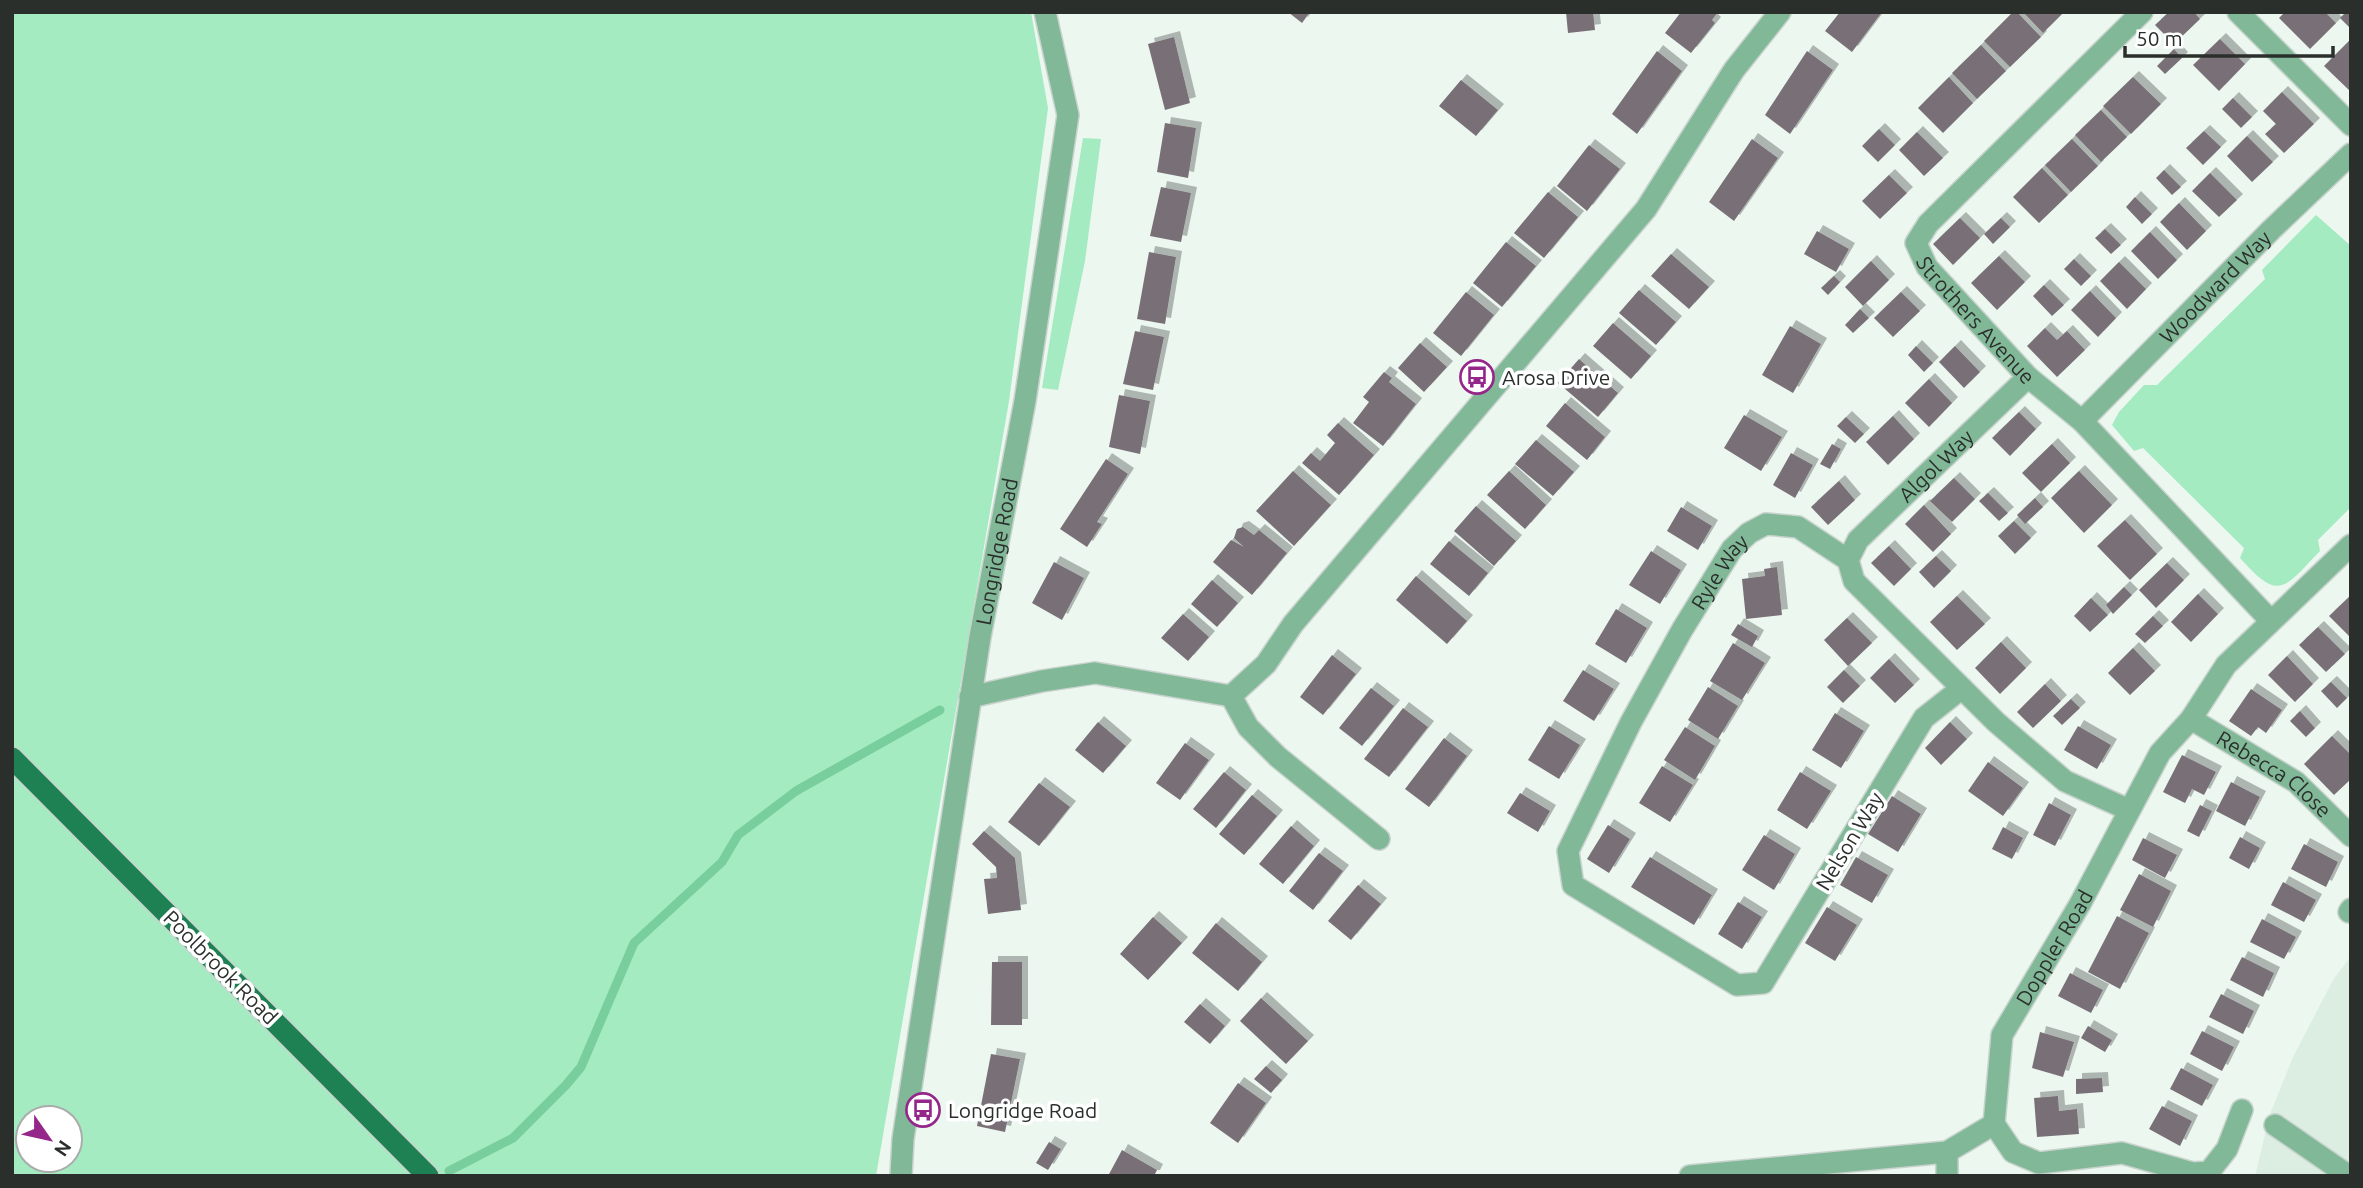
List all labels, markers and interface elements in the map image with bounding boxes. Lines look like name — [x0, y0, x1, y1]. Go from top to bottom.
scale bar — [2125, 14, 2333, 58]
text: 50 m — [2136, 26, 2183, 50]
street label: Woodward Way — [2154, 226, 2276, 348]
street label: Strothers Avenue — [1912, 253, 2040, 389]
bus stop icon: Arosa Drive — [1458, 358, 1496, 396]
place label: Arosa Drive — [1502, 365, 1610, 389]
street label: Algol Way — [1894, 424, 1978, 507]
street label: Longridge Road — [971, 476, 1022, 627]
street label: Ryle Way — [1686, 529, 1752, 614]
street label: Rebecca Close — [2213, 725, 2337, 822]
street label: Nelson Way — [1810, 788, 1888, 894]
street label: Doppler Road — [2011, 886, 2097, 1010]
street label: Poolbrook Road — [159, 905, 283, 1029]
bus stop icon: Longridge Road — [904, 1091, 942, 1129]
place label: Longridge Road — [948, 1098, 1097, 1122]
north arrow — [14, 1104, 84, 1174]
text: N — [50, 1136, 76, 1161]

